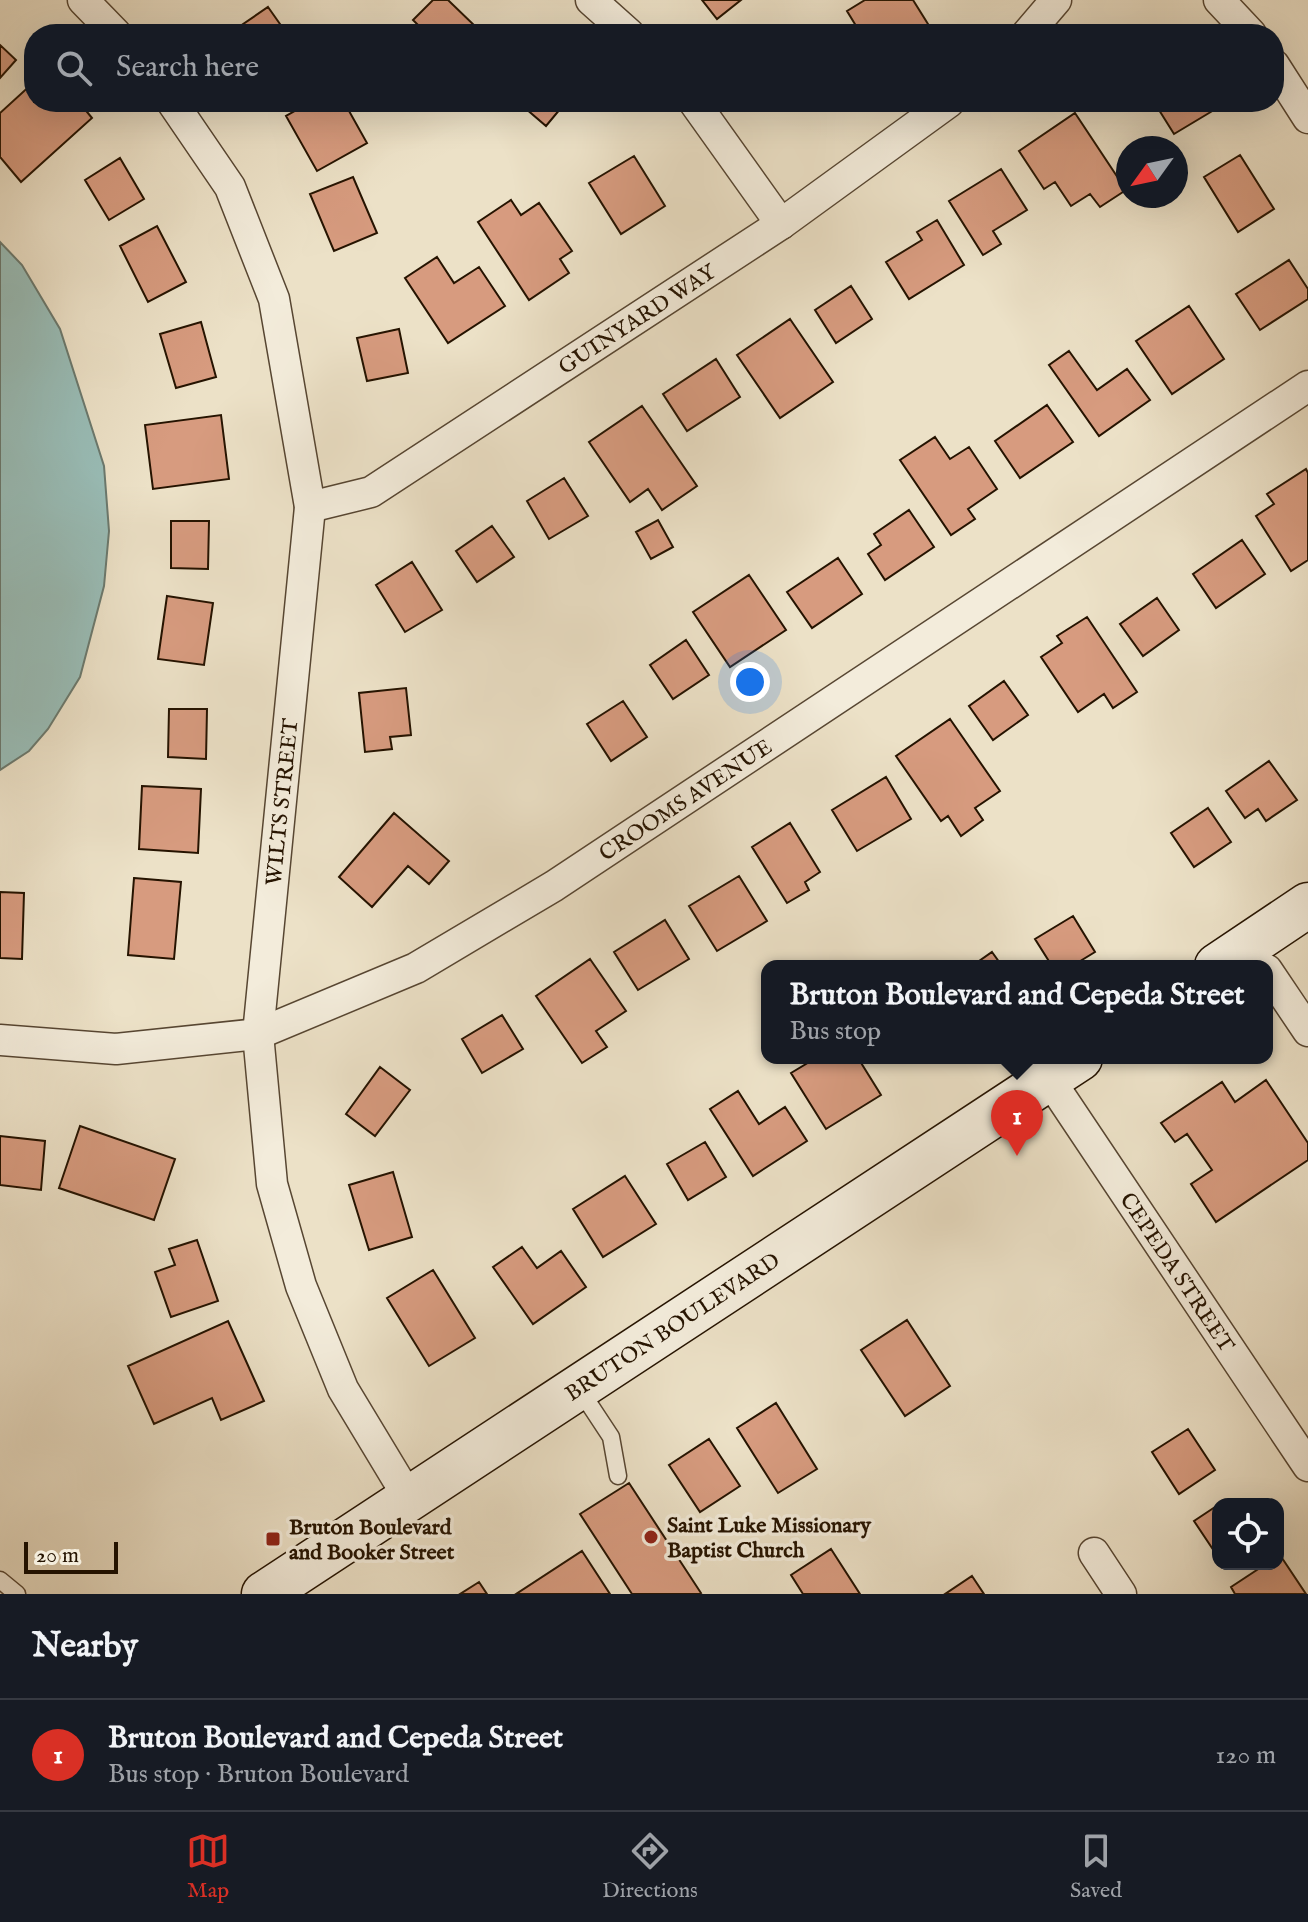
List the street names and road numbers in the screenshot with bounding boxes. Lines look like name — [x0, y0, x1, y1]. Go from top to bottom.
street label: GUINYARD WAY — [554, 258, 722, 382]
street label: WILTS STREET — [260, 717, 306, 887]
street label: CROOMS AVENUE — [594, 733, 778, 868]
street label: CEPEDA STREET — [1113, 1188, 1240, 1358]
street label: BRUTON BOULEVARD — [560, 1247, 786, 1408]

